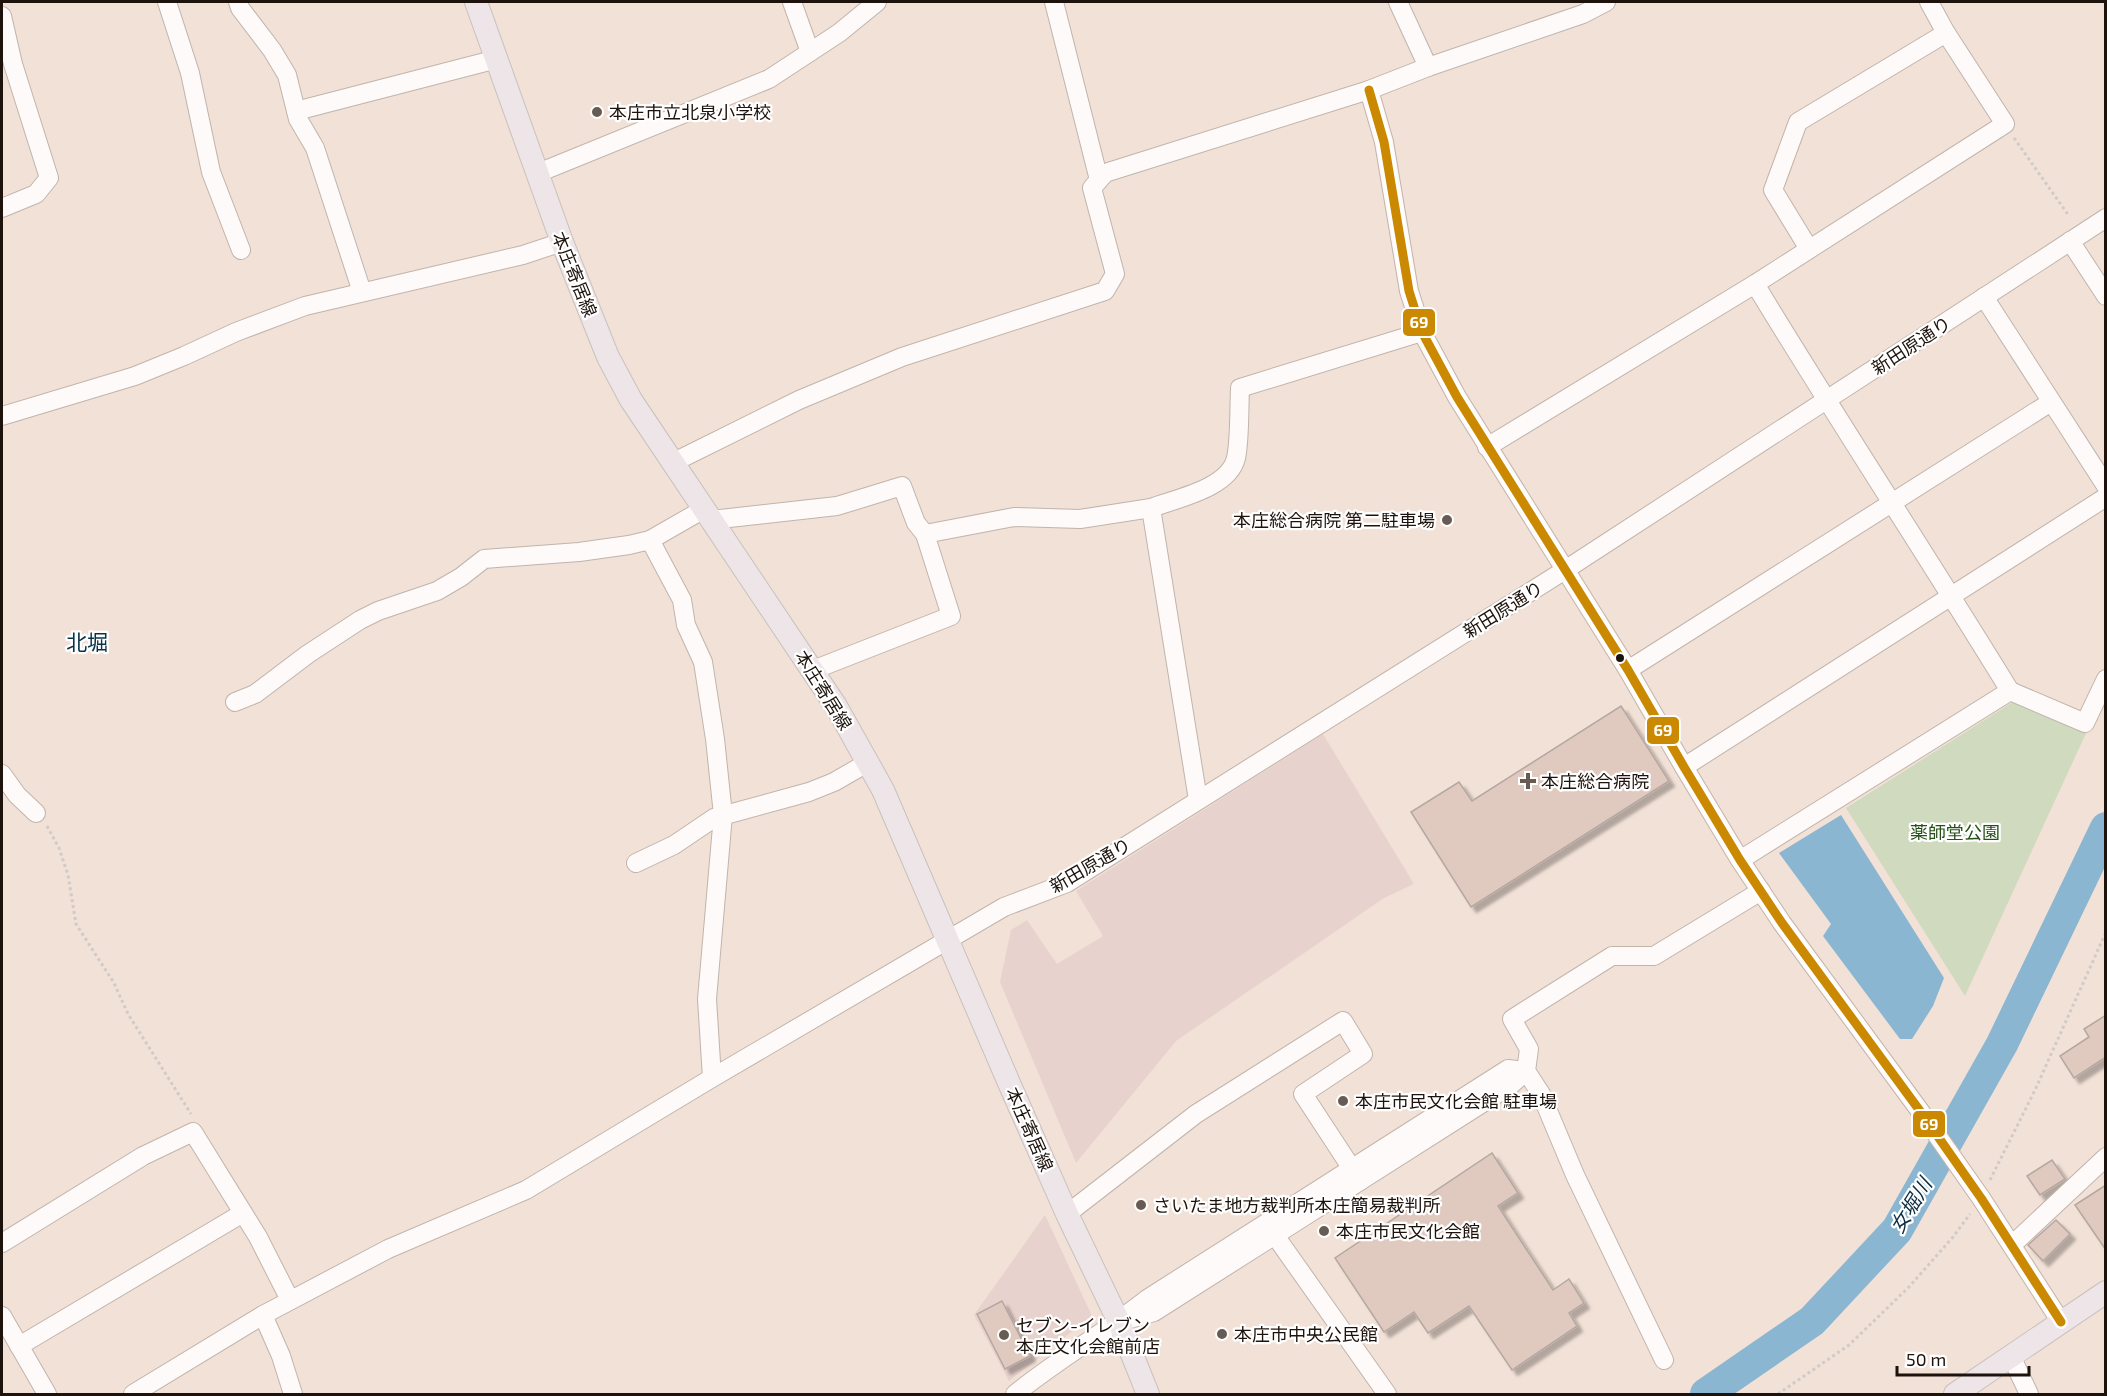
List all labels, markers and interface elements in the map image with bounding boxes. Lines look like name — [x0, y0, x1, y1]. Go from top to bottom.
place label: 本庄市立北泉小学校 — [609, 101, 771, 123]
marker: 本庄市立北泉小学校 — [590, 105, 604, 119]
street label: 本庄寄居線 — [548, 228, 602, 320]
line badge: 69 — [1402, 308, 1436, 337]
street label: 新田原通り — [1867, 311, 1955, 379]
text: 69 — [1410, 312, 1428, 331]
place label: 本庄総合病院 第二駐車場 — [1233, 509, 1435, 531]
marker: 本庄総合病院 第二駐車場 — [1440, 513, 1454, 527]
street label: 新田原通り — [1459, 576, 1547, 642]
district label: 北堀 — [66, 629, 108, 654]
street label: 本庄寄居線 — [791, 646, 857, 734]
unlabelled marker — [1614, 652, 1626, 664]
line badge: 69 — [1646, 716, 1680, 745]
text: 69 — [1654, 720, 1672, 739]
place label: 本庄総合病院 — [1541, 770, 1649, 792]
marker: 本庄総合病院 — [1519, 772, 1537, 790]
park label: 薬師堂公園 — [1910, 821, 2000, 843]
street label: 新田原通り — [1046, 833, 1134, 897]
street label: 本庄寄居線 — [1002, 1083, 1058, 1175]
place label: 本庄市民文化会館 駐車場 — [1355, 1090, 1557, 1112]
marker: 本庄市民文化会館 駐車場 — [1336, 1094, 1350, 1108]
line badge: 69 — [1912, 1110, 1946, 1138]
text: 69 — [1920, 1114, 1938, 1133]
water label: 女堀川 — [1884, 1172, 1937, 1237]
place label: さいたま地方裁判所本庄簡易裁判所 — [1153, 1194, 1440, 1216]
marker: さいたま地方裁判所本庄簡易裁判所 — [1134, 1198, 1148, 1212]
place label: 本庄市民文化会館 — [1336, 1220, 1480, 1242]
marker: 本庄市民文化会館 — [1317, 1224, 1331, 1238]
place label: セブン-イレブン 本庄文化会館前店 — [1016, 1314, 1160, 1357]
place label: 本庄市中央公民館 — [1234, 1323, 1378, 1345]
marker: 本庄市中央公民館 — [1215, 1327, 1229, 1341]
marker: セブン-イレブン 本庄文化会館前店 — [997, 1328, 1011, 1342]
scale bar — [1897, 1339, 2029, 1377]
text: 50 m — [1906, 1348, 1946, 1370]

